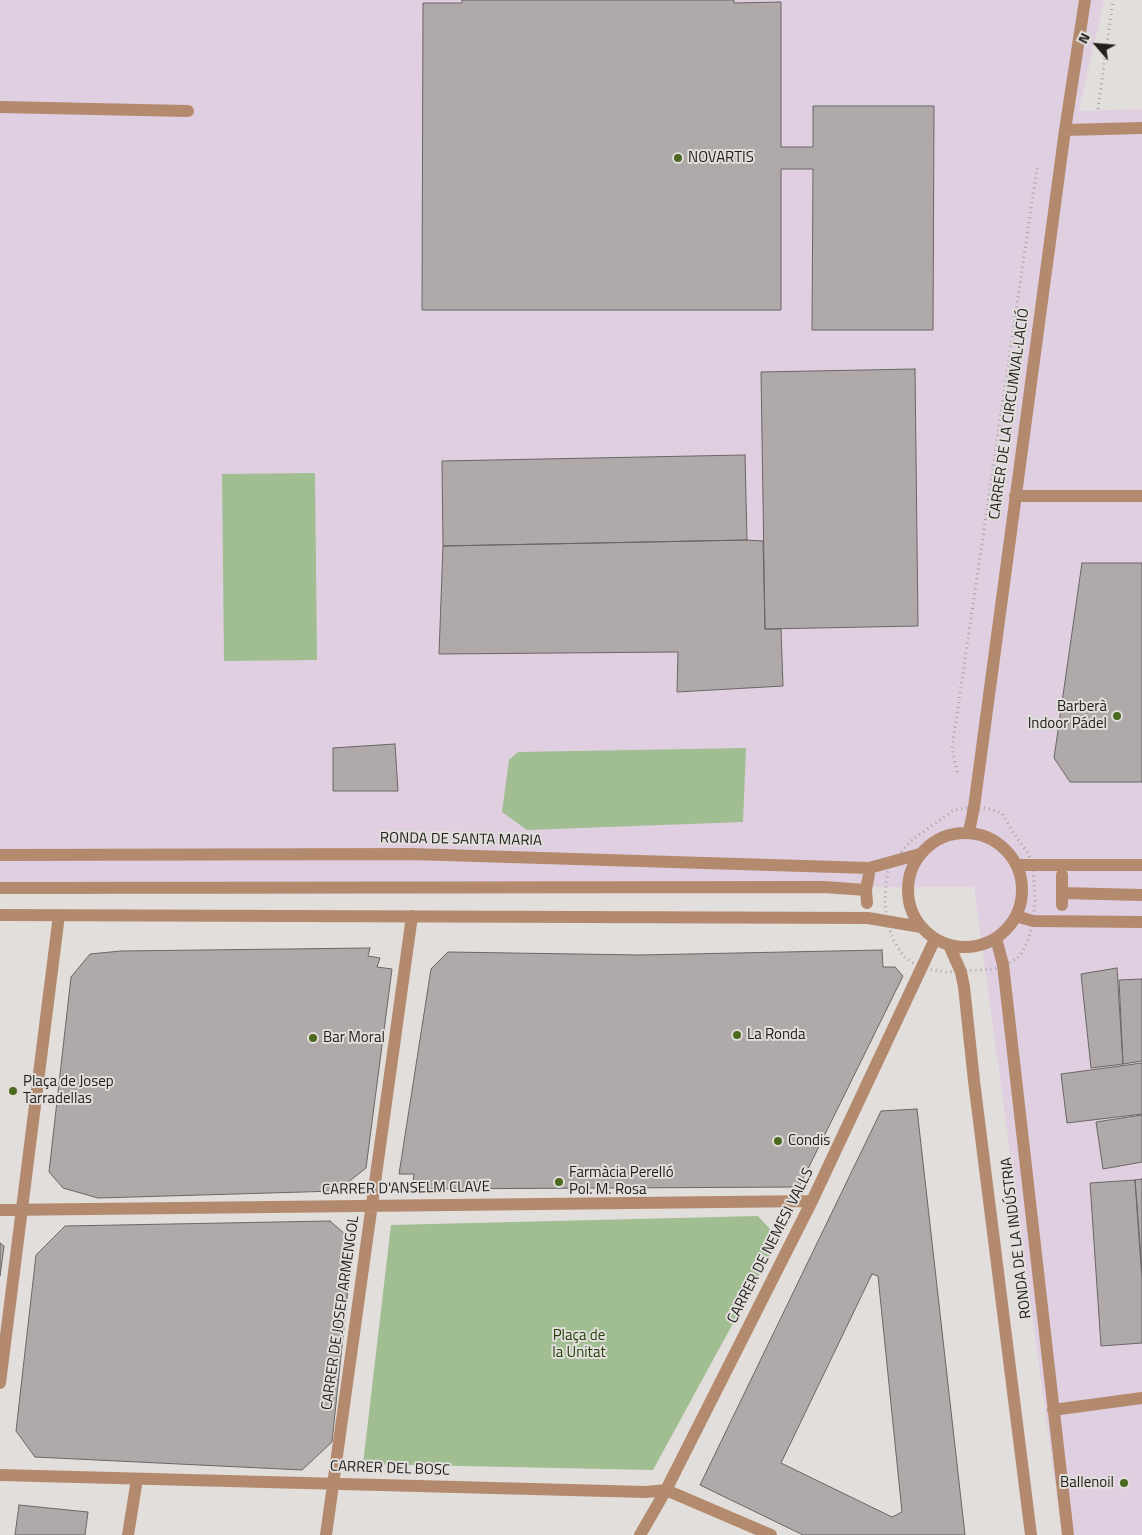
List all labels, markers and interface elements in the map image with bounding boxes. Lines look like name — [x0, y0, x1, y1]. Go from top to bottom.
north arrow — [1072, 20, 1122, 70]
text: N — [1072, 29, 1095, 47]
place label: NOVARTIS — [688, 149, 754, 167]
marker: NOVARTIS — [672, 152, 684, 164]
street label: CARRER DE LA CIRCUMVAL·LACIÓ — [986, 307, 1034, 521]
place label: Barberà Indoor Pádel — [1028, 698, 1107, 733]
marker: Barberà Indoor Pádel — [1111, 710, 1123, 722]
street label: RONDA DE SANTA MARIA — [380, 830, 542, 850]
place label: La Ronda — [747, 1026, 806, 1044]
place label: Bar Moral — [323, 1029, 385, 1047]
marker: La Ronda — [731, 1029, 743, 1041]
marker: Bar Moral — [307, 1032, 319, 1044]
place label: Plaça de Josep Tarradellas — [23, 1073, 114, 1108]
marker: Plaça de Josep Tarradellas — [7, 1085, 19, 1097]
place label: Condis — [788, 1132, 830, 1150]
marker: Condis — [772, 1135, 784, 1147]
street label: RONDA DE LA INDÚSTRIA — [998, 1156, 1036, 1320]
place label: Farmàcia Perelló Pol. M. Rosa — [569, 1164, 674, 1199]
street label: CARRER DE NEMESI VALLS — [724, 1165, 818, 1327]
marker: Farmàcia Perelló Pol. M. Rosa — [553, 1176, 565, 1188]
street label: CARRER D'ANSELM CLAVE — [322, 1179, 490, 1199]
street label: CARRER DE JOSEP ARMENGOL — [318, 1215, 364, 1411]
park label: Plaça de la Unitat — [552, 1327, 606, 1362]
street label: CARRER DEL BOSC — [330, 1458, 450, 1480]
place label: Ballenoil — [1060, 1474, 1114, 1492]
marker: Ballenoil — [1118, 1477, 1130, 1489]

